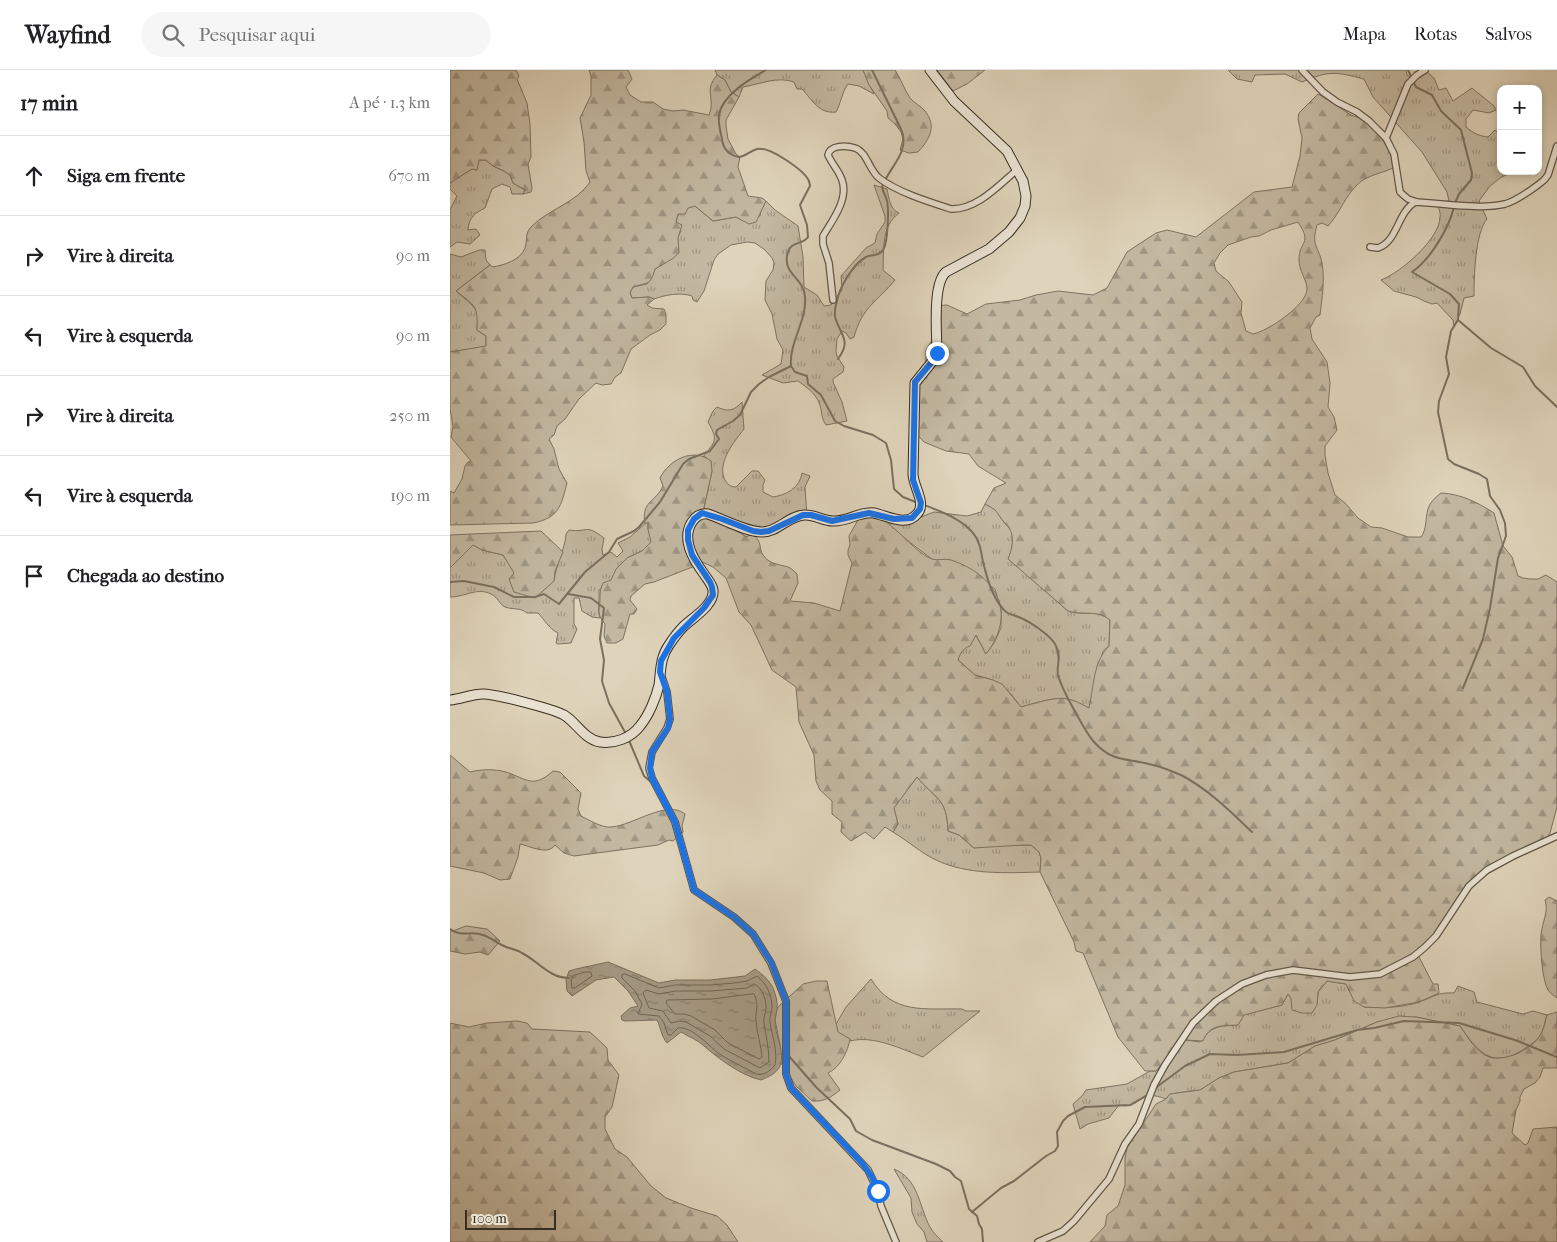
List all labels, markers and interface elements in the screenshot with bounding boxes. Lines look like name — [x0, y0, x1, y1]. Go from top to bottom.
search box — [141, 12, 491, 57]
text: Wayfind — [25, 21, 111, 49]
icon: search — [159, 21, 187, 49]
text: Pesquisar aqui — [199, 24, 315, 46]
text: Mapa — [1343, 24, 1386, 45]
text: Rotas — [1414, 24, 1457, 45]
text: Salvos — [1485, 24, 1532, 45]
map controls — [1497, 85, 1542, 175]
button: + — [1497, 85, 1542, 130]
text: 17 min — [20, 91, 78, 115]
text: A pé · 1.3 km — [349, 93, 430, 112]
button: − — [1497, 130, 1542, 175]
icon: ahead — [20, 162, 48, 190]
text: Siga em frente — [67, 165, 185, 187]
text: 670 m — [388, 166, 430, 185]
icon: right — [20, 242, 48, 270]
text: Vire à direita — [67, 245, 174, 267]
text: 90 m — [396, 246, 430, 265]
icon: left — [20, 322, 48, 350]
text: Vire à esquerda — [67, 325, 193, 347]
text: 90 m — [396, 326, 430, 345]
route end — [926, 342, 949, 365]
icon: right — [20, 402, 48, 430]
text: Vire à direita — [67, 405, 174, 427]
text: 250 m — [389, 406, 430, 425]
icon: left — [20, 482, 48, 510]
text: Vire à esquerda — [67, 485, 193, 507]
text: 190 m — [390, 486, 430, 505]
icon: arrive — [20, 562, 48, 590]
text: Chegada ao destino — [67, 565, 224, 587]
route start — [867, 1180, 890, 1203]
scale bar — [465, 1207, 556, 1230]
text: 100 m — [472, 1210, 507, 1227]

